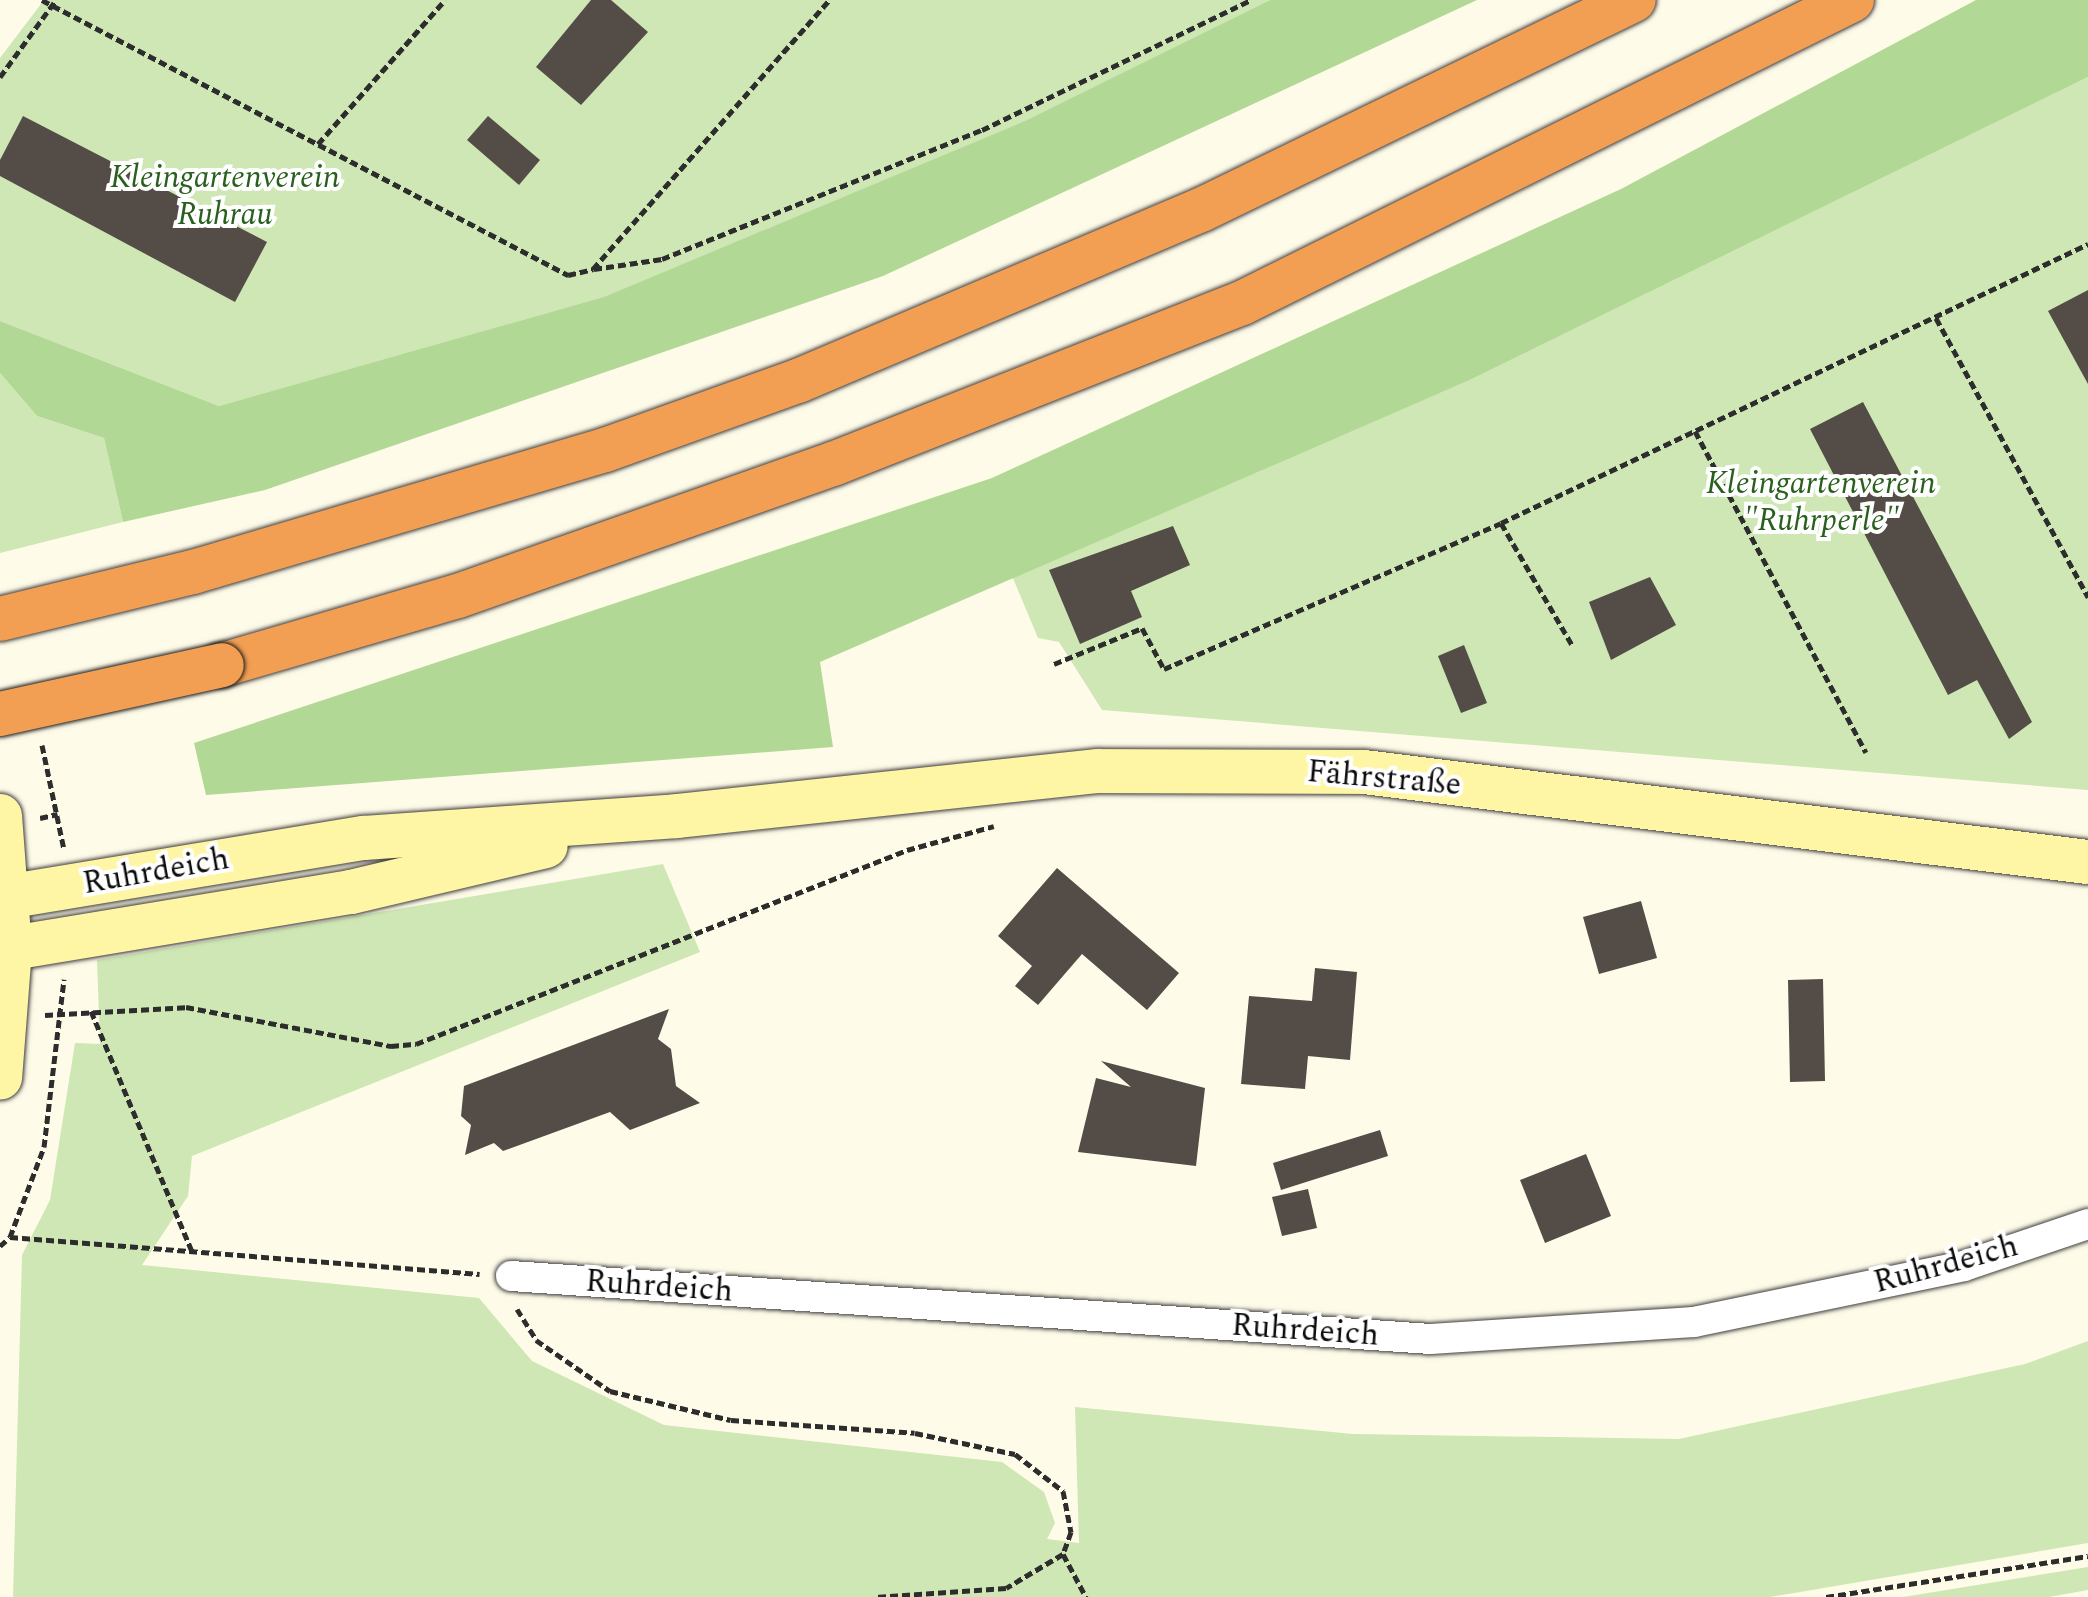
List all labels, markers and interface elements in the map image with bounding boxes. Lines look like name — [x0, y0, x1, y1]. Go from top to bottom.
park label: Kleingartenverein Ruhrau — [110, 160, 340, 235]
park label: Kleingartenverein "Ruhrperle" — [1706, 466, 1936, 541]
street label: Fährstraße — [1305, 753, 1463, 805]
street label: Ruhrdeich — [80, 840, 232, 904]
street label: Ruhrdeich — [1870, 1227, 2022, 1303]
street label: Ruhrdeich — [584, 1263, 734, 1311]
street label: Ruhrdeich — [1230, 1307, 1380, 1355]

